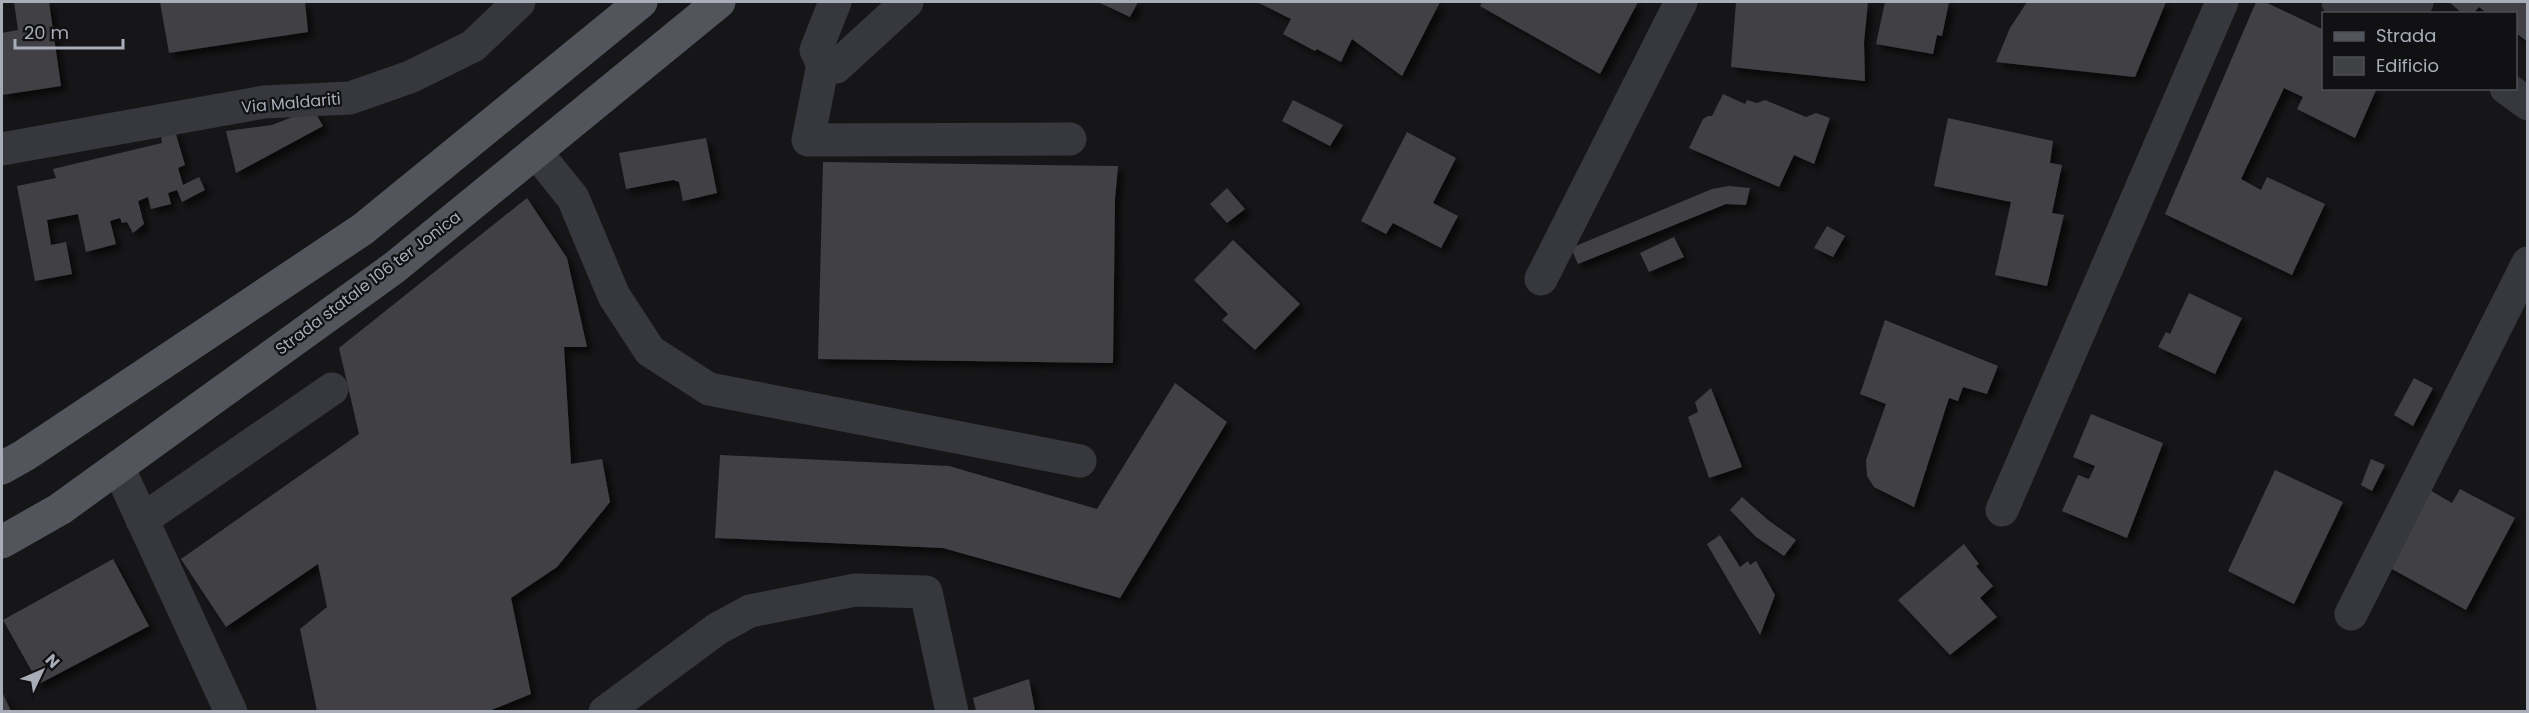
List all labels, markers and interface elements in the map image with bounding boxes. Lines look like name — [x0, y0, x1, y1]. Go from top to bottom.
scale bar — [15, 12, 123, 50]
legend — [2322, 12, 2517, 90]
text: 20 m — [24, 20, 69, 45]
text: Strada — [2376, 23, 2436, 48]
text: Edificio — [2376, 53, 2439, 78]
street label: Via Maldariti — [240, 87, 342, 119]
street label: Strada statale 106 ter Jonica — [271, 206, 465, 360]
north arrow — [12, 641, 72, 701]
text: N — [40, 649, 65, 673]

